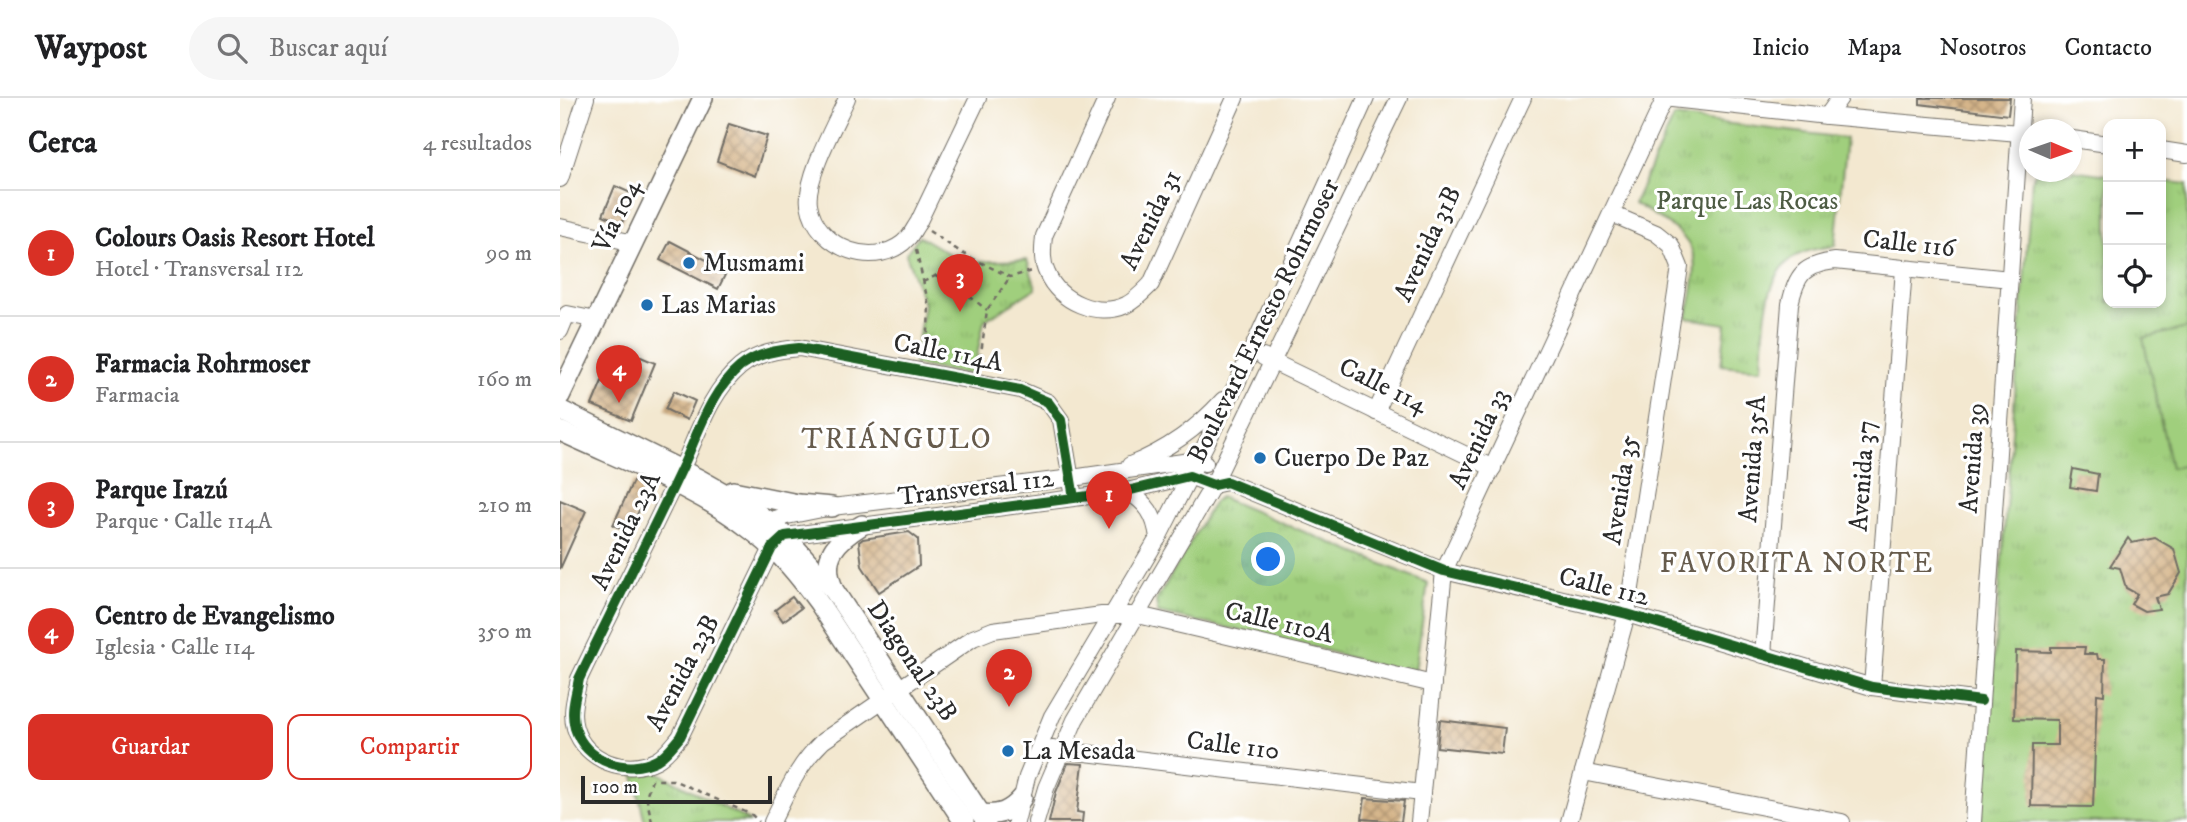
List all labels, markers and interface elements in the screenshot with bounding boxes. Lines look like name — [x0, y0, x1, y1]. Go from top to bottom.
search box — [189, 17, 679, 80]
text: Waypost — [35, 28, 147, 69]
icon: search — [213, 29, 251, 67]
text: Buscar aquí — [269, 32, 387, 65]
text: Inicio — [1752, 33, 1809, 63]
text: Mapa — [1847, 33, 1902, 63]
text: Nosotros — [1940, 33, 2026, 63]
text: Contacto — [2064, 33, 2152, 63]
north arrow — [2019, 119, 2082, 182]
map controls — [2103, 119, 2166, 308]
button: + — [2103, 119, 2166, 182]
text: Cerca — [28, 125, 97, 162]
text: 4 resultados — [423, 129, 532, 158]
street label: Avenida 31 — [1113, 165, 1189, 275]
street label: Vía 104 — [585, 173, 649, 259]
street label: Boulevard Ernesto Rohrmoser — [1181, 173, 1347, 469]
street label: Avenida 31B — [1387, 181, 1469, 307]
button: − — [2103, 182, 2166, 245]
park label: Parque Las Rocas — [1656, 185, 1838, 218]
text: Colours Oasis Resort Hotel — [95, 222, 375, 255]
street label: Calle 116 — [1861, 223, 1958, 265]
text: 1 — [47, 239, 55, 268]
text: 90 m — [486, 239, 532, 268]
button: locate — [2103, 245, 2166, 308]
place label: Musmami — [703, 247, 804, 280]
pin: 3 — [937, 254, 983, 312]
text: Hotel · Transversal 112 — [95, 255, 303, 284]
marker: Musmami — [681, 255, 697, 271]
place label: Las Marias — [661, 289, 776, 322]
marker: Las Marias — [639, 297, 655, 313]
street label: Calle 114A — [890, 326, 1006, 380]
pin: 4 — [596, 345, 642, 403]
text: Farmacia Rohrmoser — [95, 348, 310, 381]
street label: Calle 114 — [1333, 351, 1434, 422]
text: 2 — [45, 365, 57, 394]
text: 160 m — [477, 365, 532, 394]
text: Farmacia — [95, 381, 179, 410]
street label: Avenida 33 — [1441, 383, 1517, 495]
street label: Avenida 35A — [1732, 394, 1774, 524]
street label: Avenida 39 — [1953, 402, 1993, 514]
street label: Avenida 37 — [1843, 419, 1883, 533]
district label: TRIÁNGULO — [801, 421, 993, 457]
street label: Avenida 35 — [1596, 433, 1646, 547]
place label: Cuerpo De Paz — [1274, 442, 1429, 475]
marker: Cuerpo De Paz — [1252, 450, 1268, 466]
street label: Transversal 112 — [896, 462, 1056, 514]
street label: Avenida 23A — [583, 466, 669, 595]
pin: 1 — [1086, 471, 1132, 529]
text: Parque Irazú — [95, 474, 228, 507]
text: 3 — [47, 491, 55, 520]
text: 210 m — [478, 491, 532, 520]
text: Parque · Calle 114A — [95, 507, 272, 536]
your location — [1251, 542, 1285, 576]
district label: FAVORITA NORTE — [1660, 546, 1934, 581]
street label: Calle 112 — [1555, 560, 1653, 614]
street label: Diagonal 23B — [859, 594, 965, 728]
street label: Calle 110A — [1222, 595, 1337, 652]
text: Centro de Evangelismo — [95, 600, 335, 633]
street label: Avenida 23B — [639, 609, 727, 737]
text: 4 — [44, 617, 58, 646]
text: 350 m — [477, 617, 532, 646]
text: Iglesia · Calle 114 — [95, 633, 254, 662]
pin: 2 — [986, 649, 1032, 707]
button: Guardar — [28, 714, 273, 780]
button: Compartir — [287, 714, 532, 780]
street label: Calle 110 — [1185, 724, 1281, 768]
place label: La Mesada — [1022, 735, 1135, 768]
marker: La Mesada — [1000, 743, 1016, 759]
scale bar — [581, 773, 772, 805]
text: 100 m — [592, 776, 638, 799]

